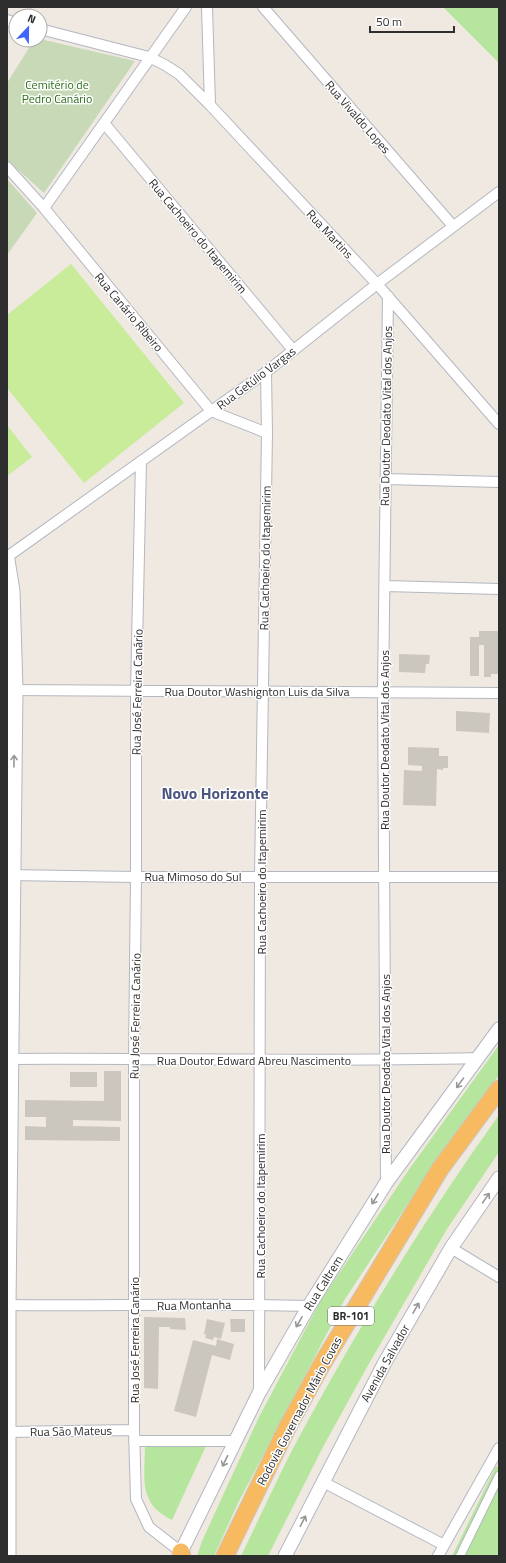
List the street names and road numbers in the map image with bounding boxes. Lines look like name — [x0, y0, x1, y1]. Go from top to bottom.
street label: Rua Vivaldo Lopes — [321, 76, 396, 158]
street label: Rua Cachoeiro do Itapemirim — [144, 174, 252, 298]
street label: Rua Martins — [302, 205, 358, 263]
street label: Rua Canário Ribeiro — [90, 268, 168, 356]
street label: Rua Doutor Deodato Vital dos Anjos — [375, 325, 397, 506]
street label: Rua Getúlio Vargas — [212, 341, 300, 414]
street label: Rua Cachoeiro do Itapemirim — [254, 485, 276, 631]
street label: Rua José Ferreira Canário — [126, 629, 148, 755]
street label: Rua Doutor Deodato Vital dos Anjos — [375, 650, 394, 830]
street label: Rua Doutor Washignton Luis da Silva — [165, 682, 350, 701]
street label: Rua Cachoeiro do Itapemirim — [252, 810, 271, 955]
street label: Rua Mimoso do Sul — [145, 867, 242, 886]
street label: Rua José Ferreira Canário — [124, 953, 146, 1079]
street label: Rua Doutor Deodato Vital dos Anjos — [376, 974, 395, 1154]
street label: Rua Doutor Edward Abreu Nascimento — [157, 1051, 351, 1070]
street label: Rua Cachoeiro do Itapemirim — [251, 1134, 270, 1279]
street label: Rua Caltrem — [299, 1252, 347, 1314]
street label: Rua José Ferreira Canário — [125, 1277, 144, 1403]
street label: Rua Montanha — [157, 1295, 231, 1315]
road number: BR-101 — [328, 1307, 374, 1325]
street label: Avenida Salvador — [356, 1321, 414, 1405]
street label: Rodovia Governador Mário Covas — [252, 1333, 347, 1489]
street label: Rua São Mateus — [30, 1421, 113, 1441]

